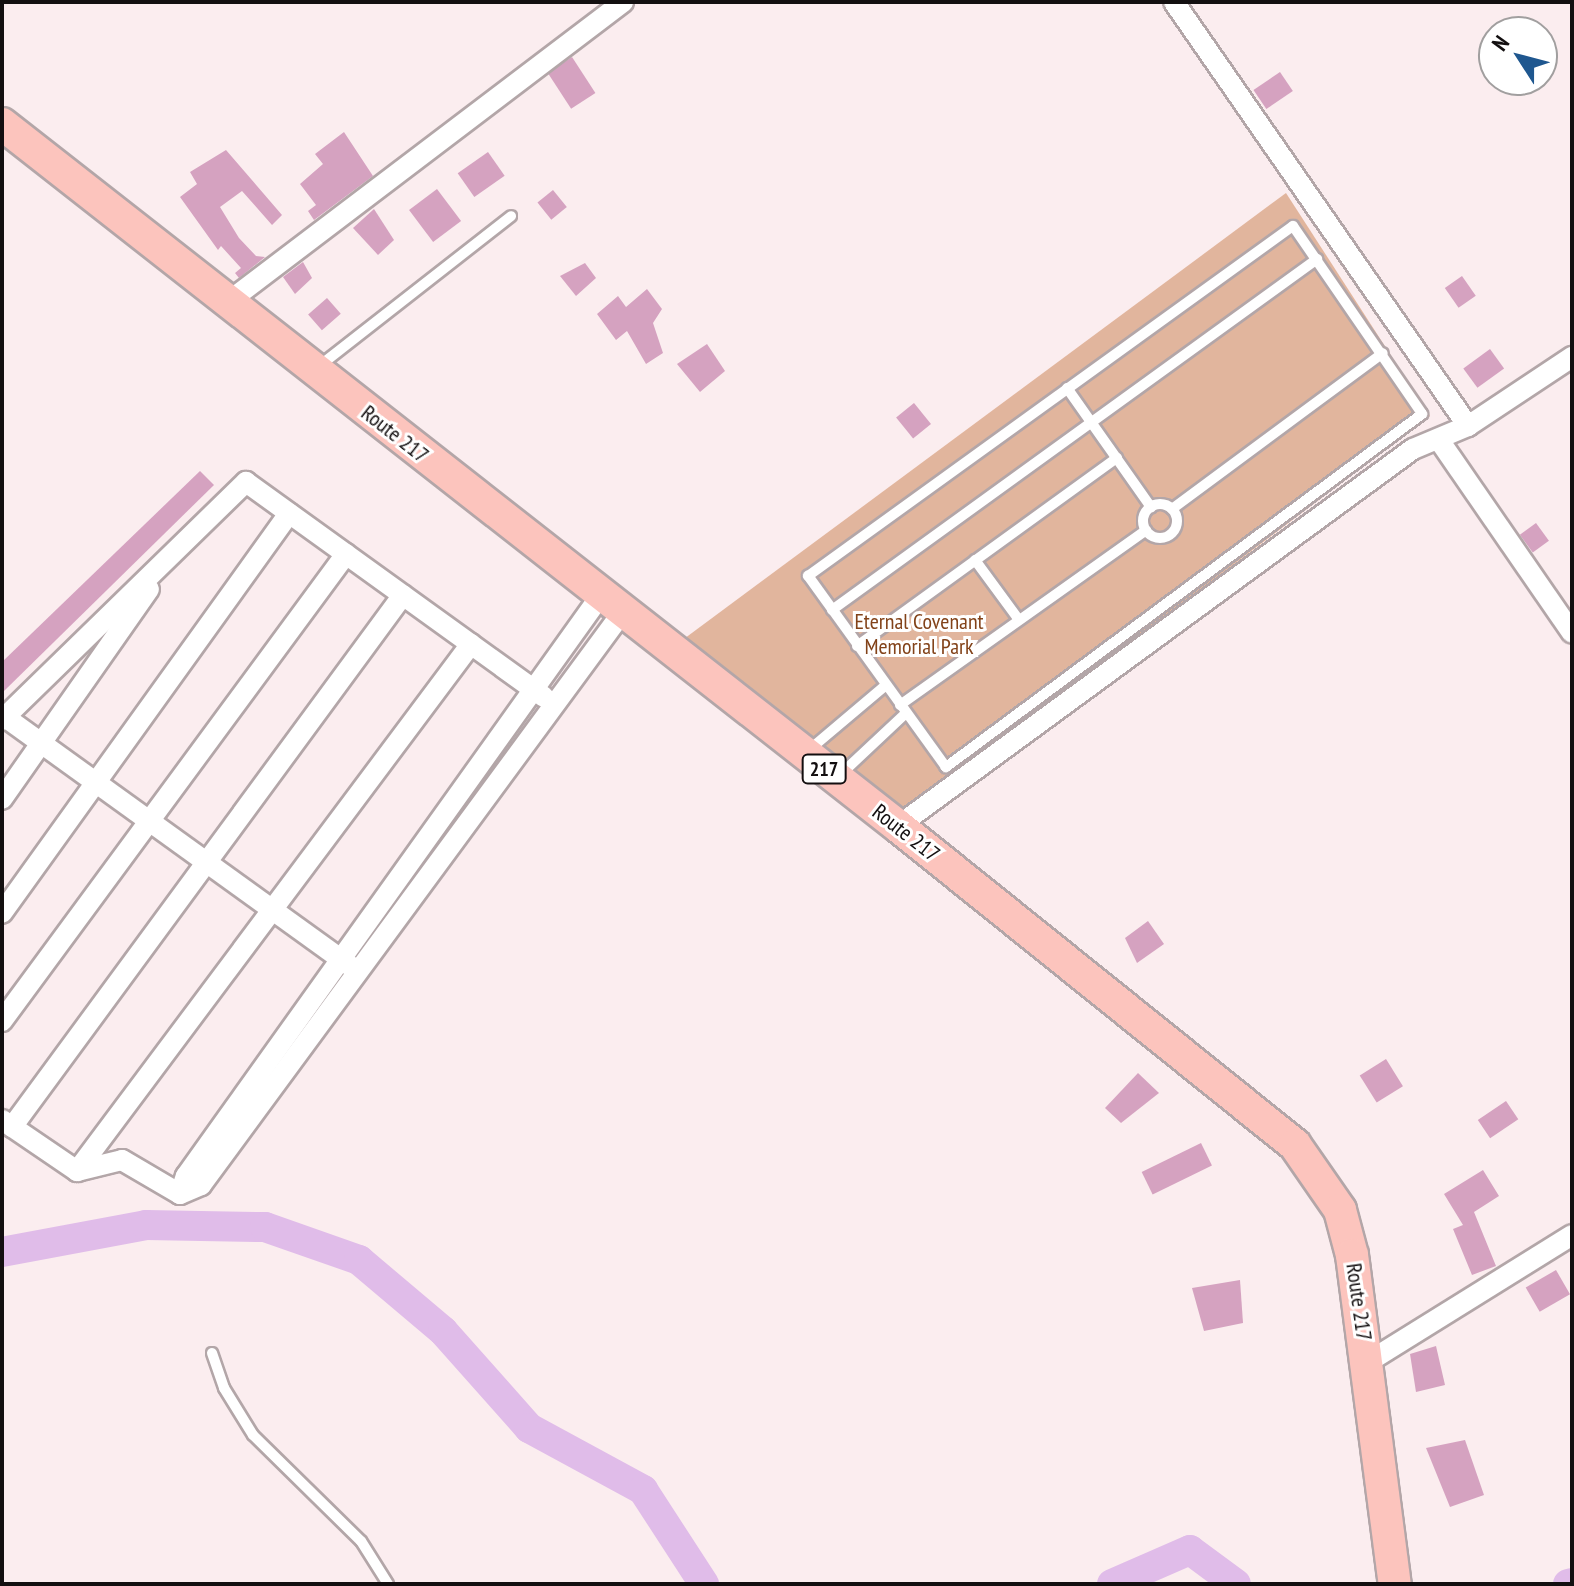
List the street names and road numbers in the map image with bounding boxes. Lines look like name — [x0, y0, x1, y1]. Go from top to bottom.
street label: Route 217 — [356, 400, 434, 468]
road number: 217 — [800, 753, 848, 785]
street label: Route 217 — [867, 799, 945, 867]
street label: Route 217 — [1340, 1262, 1378, 1342]

